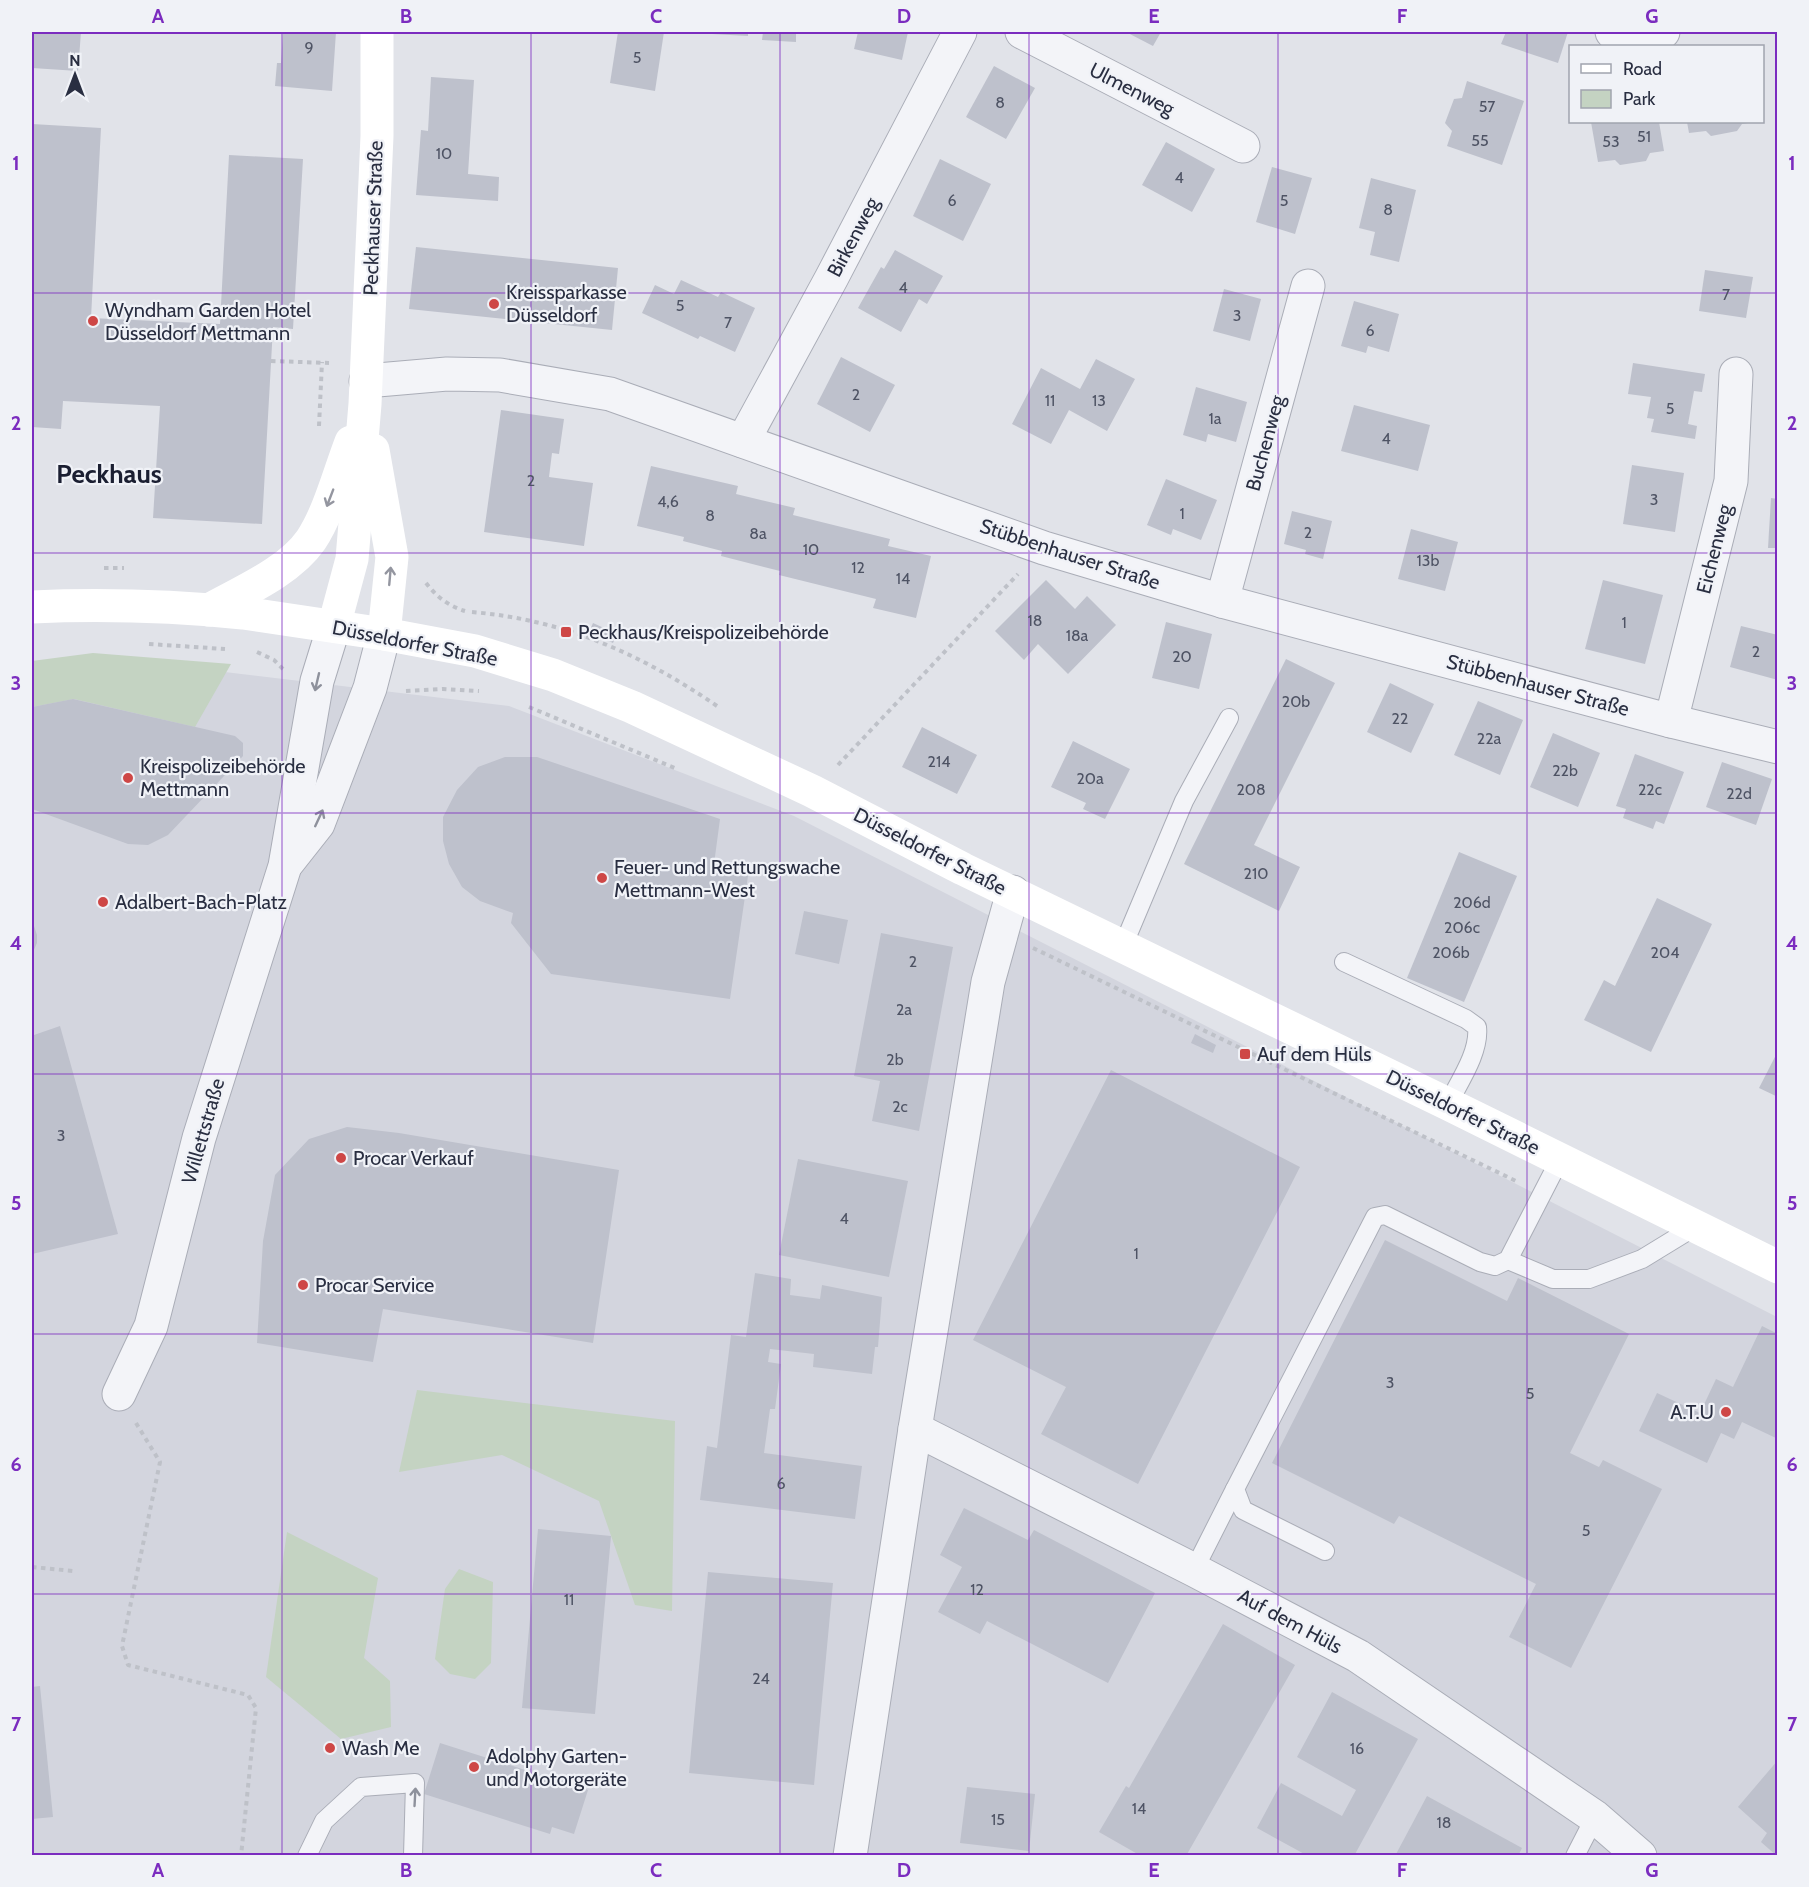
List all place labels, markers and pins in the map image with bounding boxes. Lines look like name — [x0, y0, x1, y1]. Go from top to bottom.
place label: Kreissparkasse Düsseldorf — [506, 280, 627, 327]
marker: Kreissparkasse Düsseldorf — [487, 297, 501, 311]
place label: Wyndham Garden Hotel Düsseldorf Mettmann — [105, 298, 311, 345]
marker: Wyndham Garden Hotel Düsseldorf Mettmann — [86, 314, 100, 328]
place label: Peckhaus/Kreispolizeibehörde — [578, 620, 829, 644]
marker: Peckhaus/Kreispolizeibehörde — [559, 625, 573, 639]
place label: Kreispolizeibehörde Mettmann — [140, 754, 306, 801]
marker: Kreispolizeibehörde Mettmann — [121, 771, 135, 785]
place label: Feuer- und Rettungswache Mettmann-West — [614, 855, 840, 902]
marker: Feuer- und Rettungswache Mettmann-West — [595, 871, 609, 885]
place label: Adalbert-Bach-Platz — [115, 890, 287, 914]
marker: Adalbert-Bach-Platz — [96, 895, 110, 909]
place label: Auf dem Hüls — [1257, 1042, 1371, 1066]
marker: Auf dem Hüls — [1238, 1047, 1252, 1061]
place label: Procar Verkauf — [353, 1146, 474, 1170]
marker: Procar Verkauf — [334, 1151, 348, 1165]
place label: Procar Service — [315, 1273, 434, 1297]
marker: Procar Service — [296, 1278, 310, 1292]
place label: A.T.U — [1670, 1400, 1714, 1424]
marker: A.T.U — [1719, 1405, 1733, 1419]
place label: Wash Me — [342, 1736, 420, 1760]
marker: Wash Me — [323, 1741, 337, 1755]
place label: Adolphy Garten- und Motorgeräte — [486, 1744, 627, 1791]
marker: Adolphy Garten- und Motorgeräte — [467, 1760, 481, 1774]

